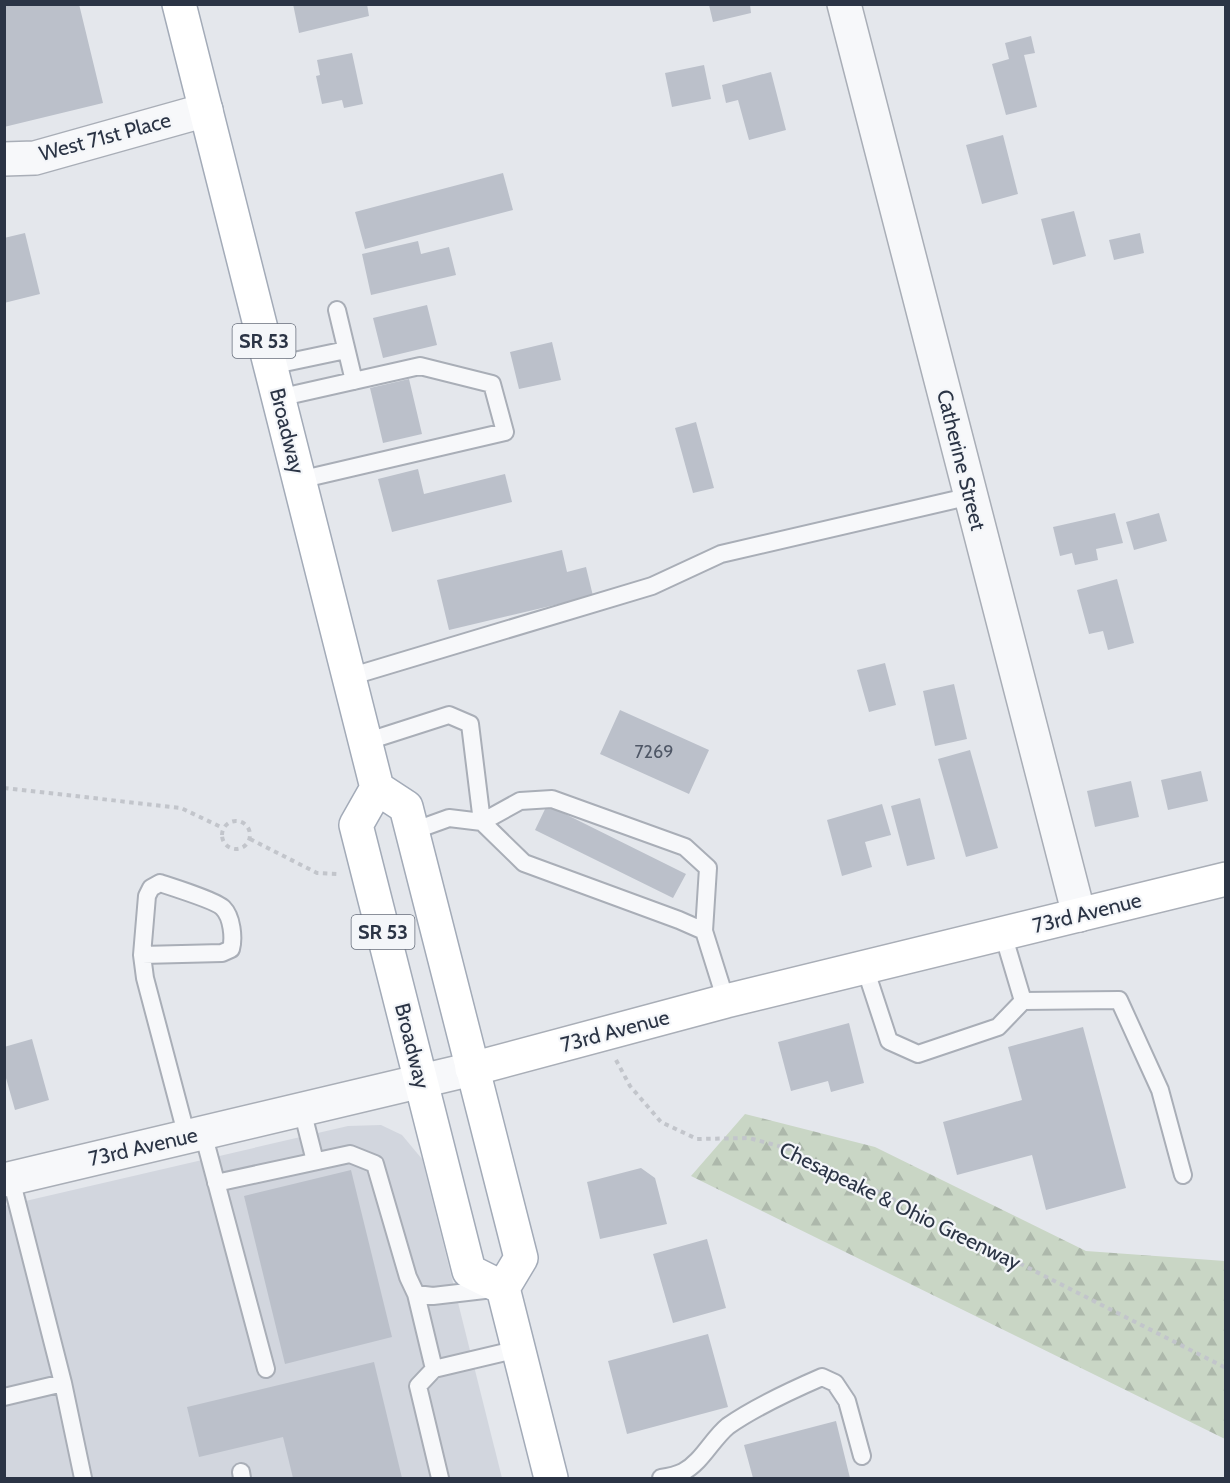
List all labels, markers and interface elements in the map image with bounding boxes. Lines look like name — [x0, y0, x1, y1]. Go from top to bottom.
street label: West 71st Place — [36, 107, 174, 166]
road number: SR 53 — [232, 324, 296, 358]
street label: Broadway — [265, 385, 310, 477]
street label: Catherine Street — [932, 387, 991, 533]
house number: 7269 — [635, 741, 673, 763]
street label: 73rd Avenue — [1030, 887, 1144, 938]
road number: SR 53 — [352, 915, 415, 949]
street label: Broadway — [390, 1000, 435, 1092]
street label: 73rd Avenue — [558, 1004, 672, 1057]
street label: 73rd Avenue — [86, 1122, 200, 1171]
street label: Chesapeake & Ohio Greenway — [775, 1136, 1025, 1275]

